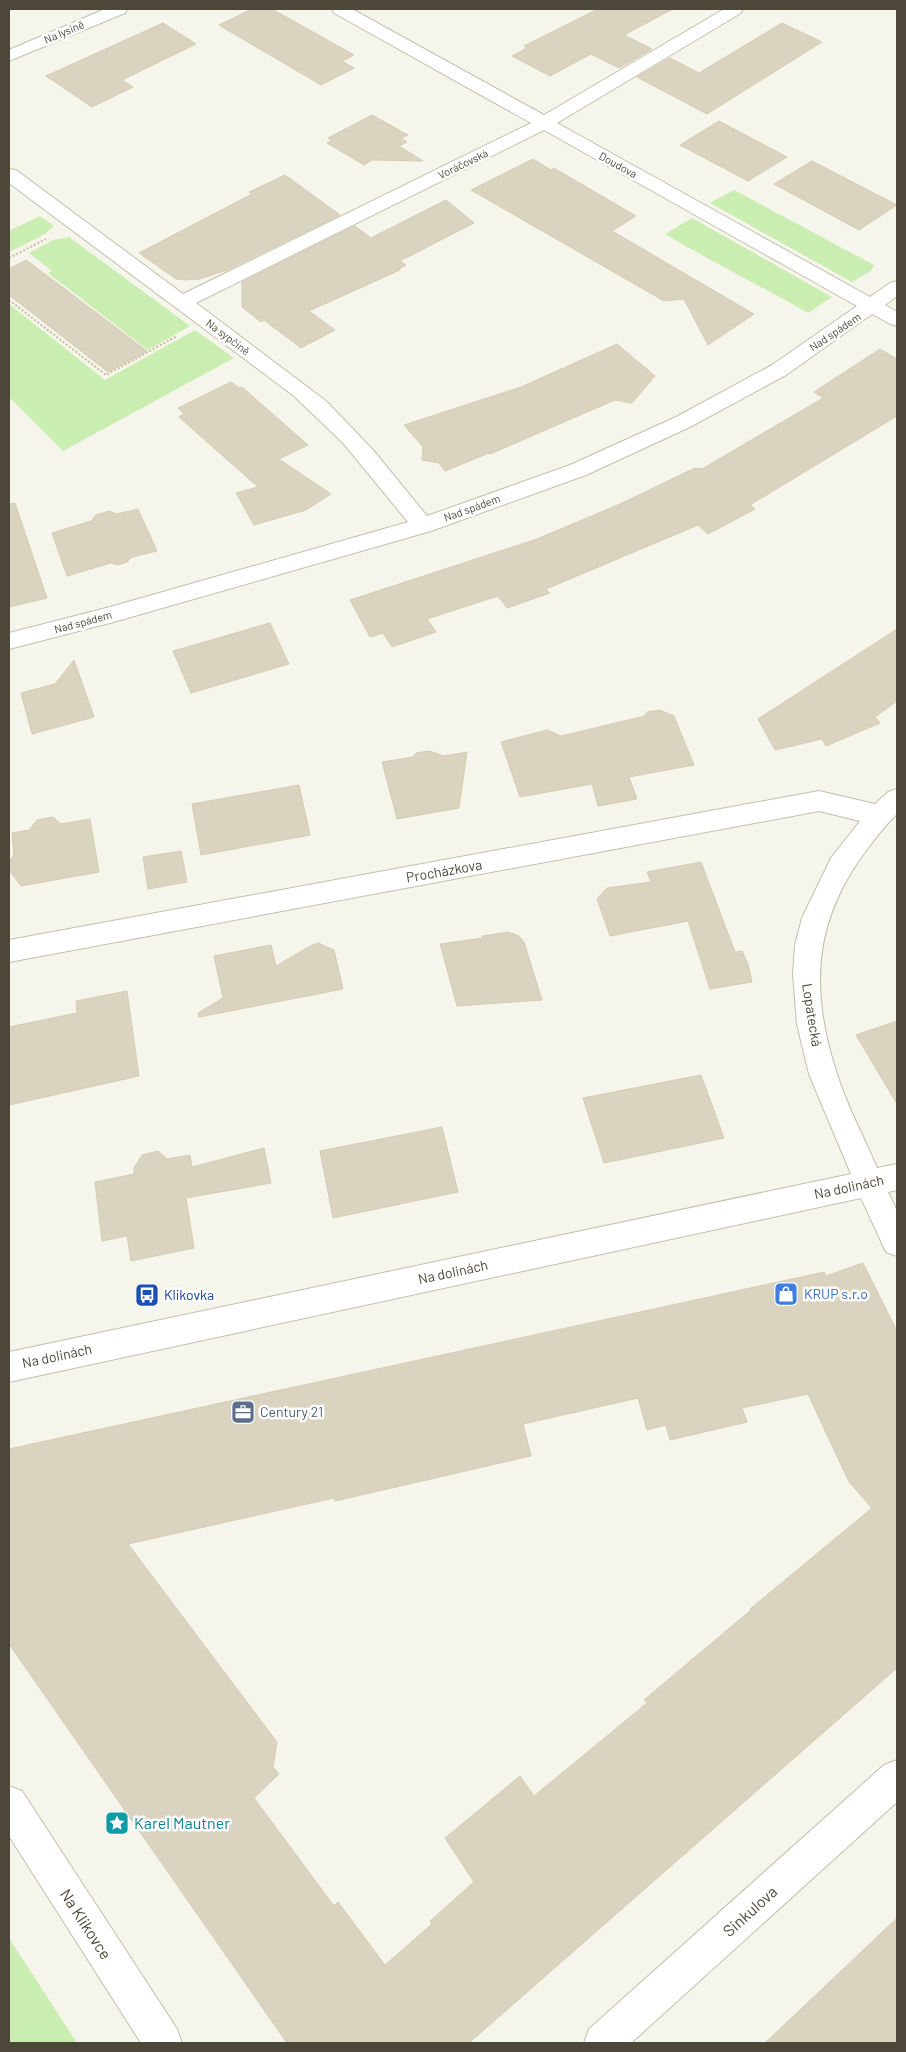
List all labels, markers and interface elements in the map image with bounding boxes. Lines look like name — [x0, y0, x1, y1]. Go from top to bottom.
street label: Na lysině — [42, 17, 86, 46]
street label: Voráčovská — [436, 146, 490, 181]
street label: Doudova — [597, 149, 639, 180]
street label: Nad spádem — [807, 310, 863, 354]
street label: Na sypčině — [204, 316, 253, 357]
street label: Nad spádem — [442, 491, 502, 524]
street label: Nad spádem — [53, 608, 113, 635]
street label: Procházkova — [405, 855, 483, 886]
street label: Lopatecká — [799, 982, 826, 1048]
street label: Na dolinách — [812, 1171, 885, 1202]
street label: Na dolinách — [416, 1256, 489, 1287]
shop icon: KRUP s.r.o — [773, 1281, 799, 1307]
bus stop icon: Klikovka — [134, 1282, 160, 1308]
place label: KRUP s.r.o — [804, 1285, 868, 1302]
place label: Klikovka — [164, 1286, 214, 1303]
street label: Na dolinách — [20, 1340, 93, 1371]
office icon: Century 21 — [230, 1399, 256, 1425]
place label: Century 21 — [260, 1403, 323, 1420]
place icon: Karel Mautner — [104, 1810, 130, 1836]
place label: Karel Mautner — [134, 1813, 230, 1832]
street label: Sinkulova — [719, 1881, 781, 1940]
street label: Na Klikovce — [57, 1885, 116, 1962]

